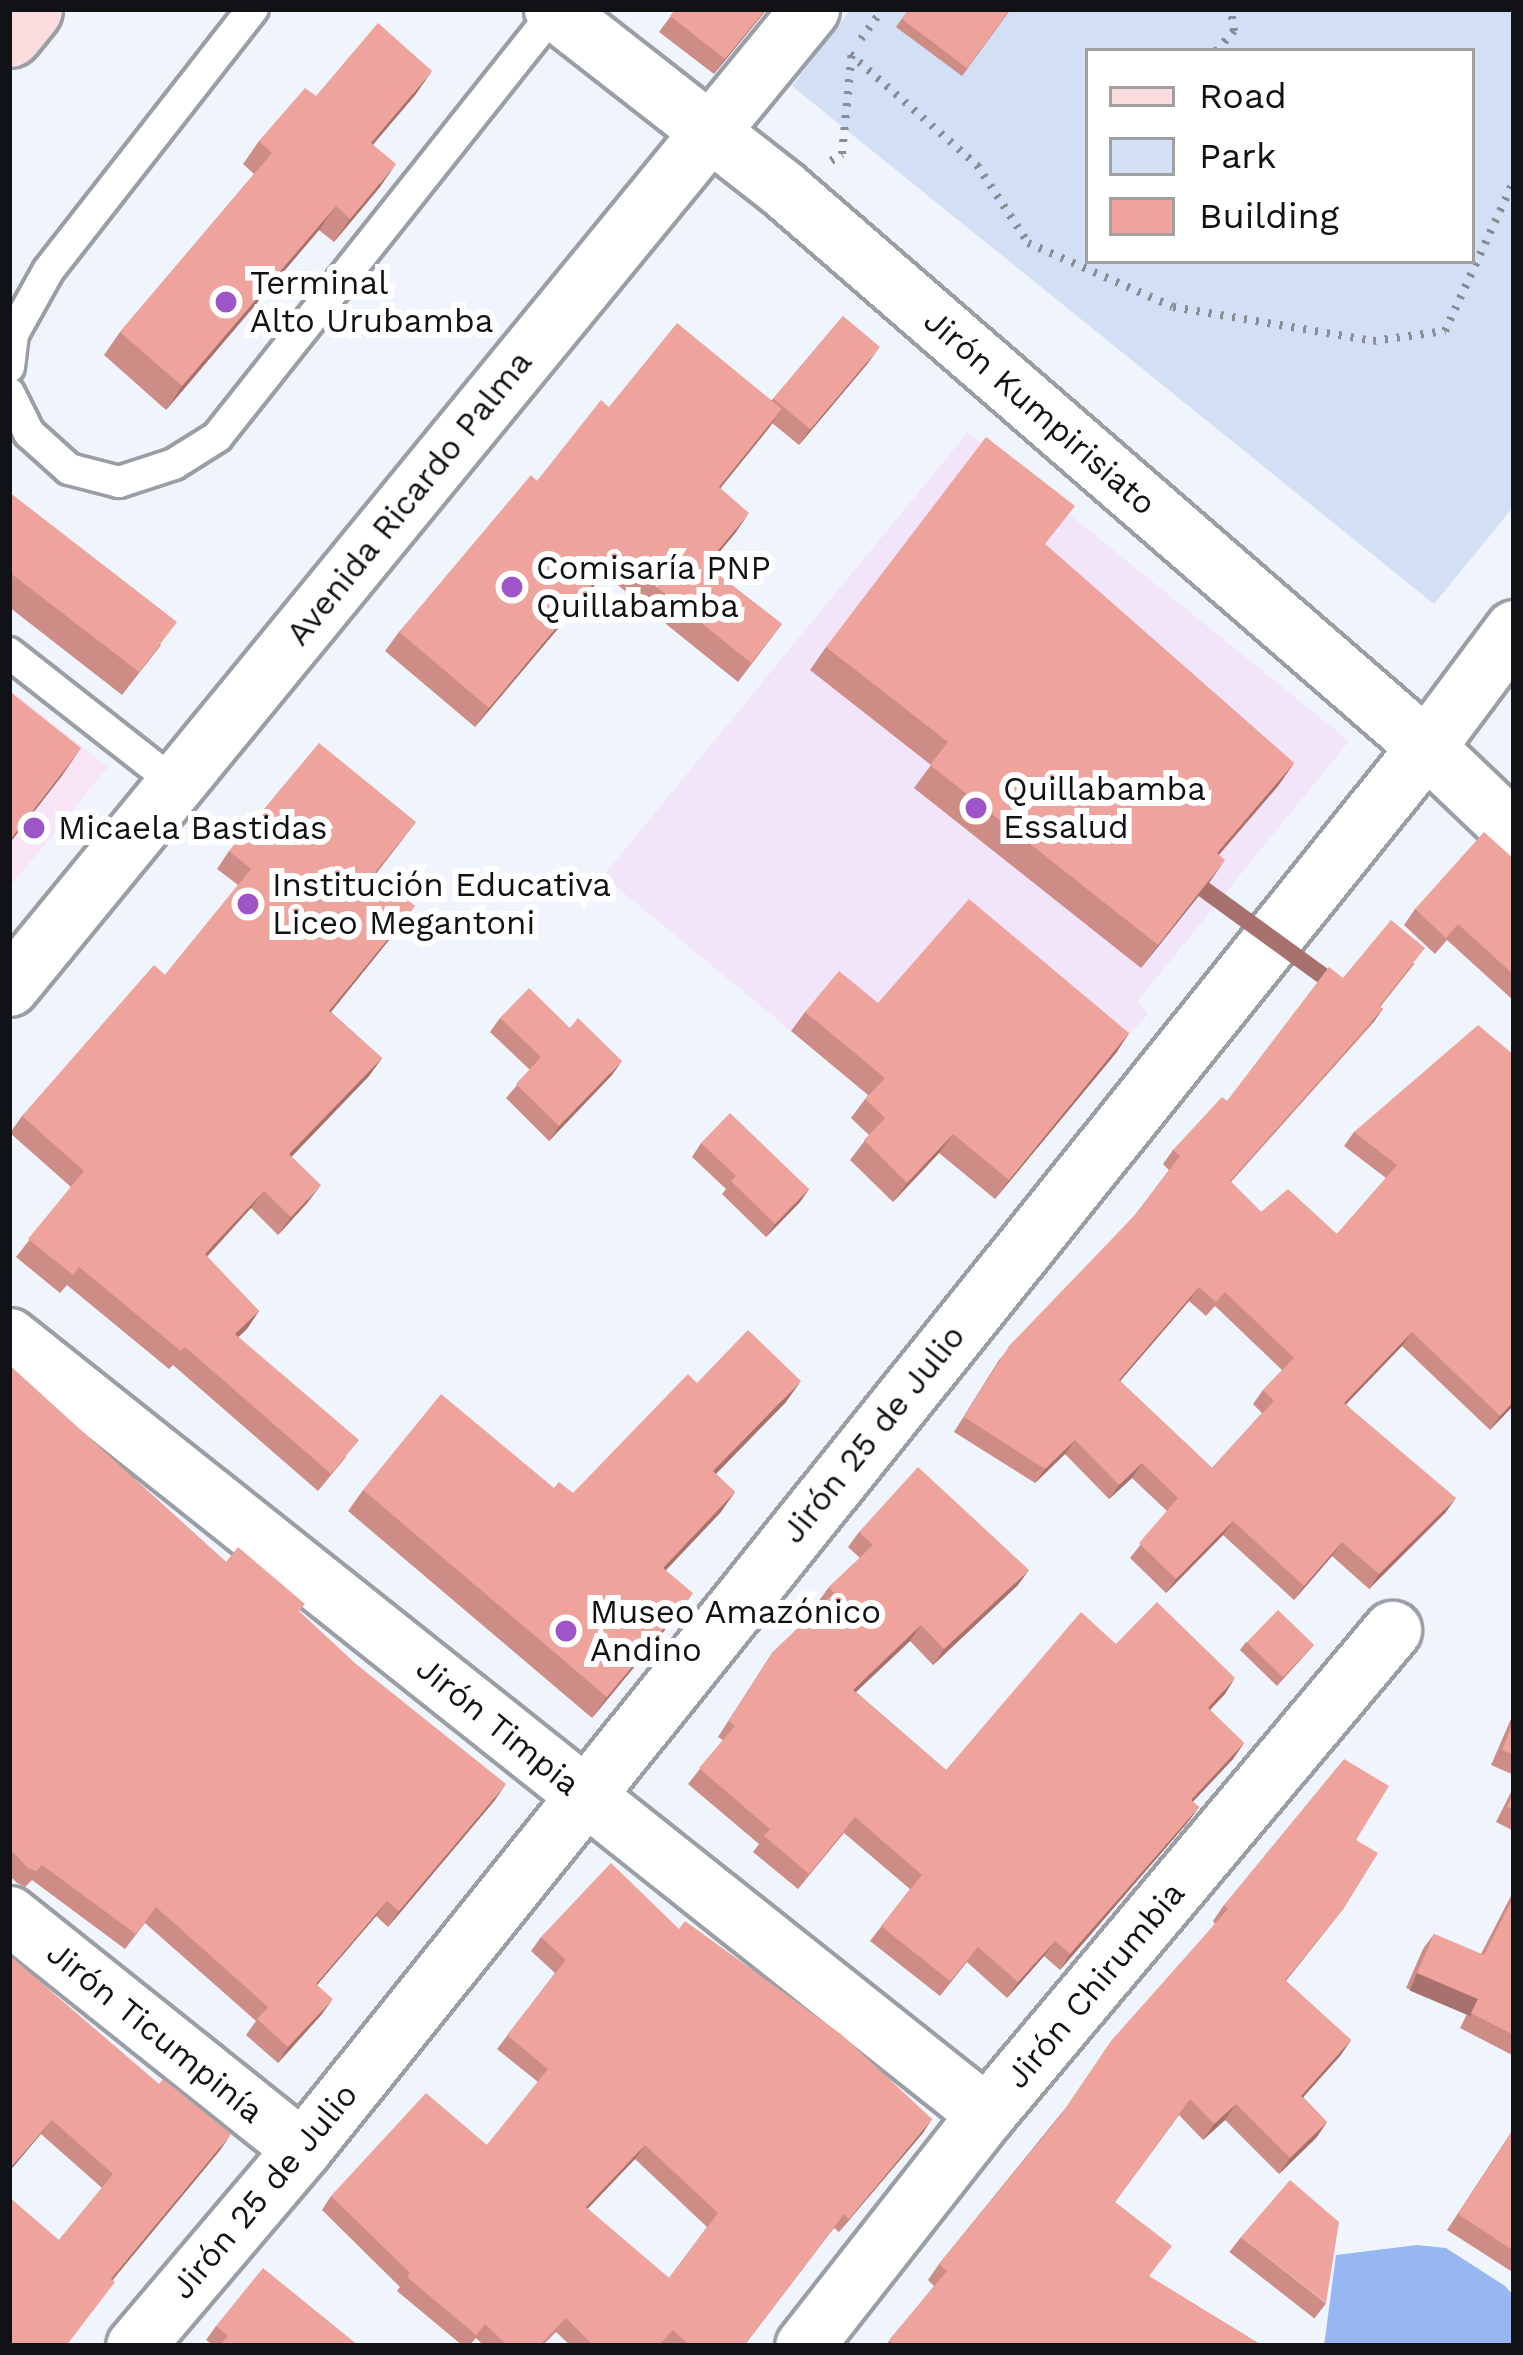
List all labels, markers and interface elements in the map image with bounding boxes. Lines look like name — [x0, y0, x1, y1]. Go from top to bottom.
legend — [1085, 48, 1475, 264]
text: Road — [1199, 75, 1287, 117]
text: Park — [1199, 135, 1276, 177]
text: Building — [1199, 195, 1339, 237]
place label: Terminal Alto Urubamba — [250, 263, 493, 341]
marker: Terminal Alto Urubamba — [213, 289, 239, 315]
street label: Jirón Kumpirisiato — [916, 301, 1164, 523]
street label: Avenida Ricardo Palma — [278, 342, 540, 654]
place label: Comisaría PNP Quillabamba — [536, 548, 771, 626]
marker: Comisaría PNP Quillabamba — [499, 574, 525, 600]
place label: Quillabamba Essalud — [1003, 769, 1206, 847]
marker: Quillabamba Essalud — [960, 792, 992, 824]
place label: Micaela Bastidas — [58, 808, 328, 848]
marker: Micaela Bastidas — [21, 815, 47, 841]
place label: Institución Educativa Liceo Megantoni — [272, 865, 611, 943]
marker: Institución Educativa Liceo Megantoni — [235, 891, 261, 917]
street label: Jirón 25 de Julio — [773, 1317, 973, 1551]
place label: Museo Amazónico Andino — [590, 1592, 882, 1670]
marker: Museo Amazónico Andino — [553, 1618, 579, 1644]
street label: Jirón Timpia — [408, 1648, 588, 1804]
street label: Jirón Chirumbia — [997, 1874, 1193, 2096]
street label: Jirón Ticumpinía — [39, 1932, 271, 2132]
street label: Jirón 25 de Julio — [162, 2075, 366, 2307]

